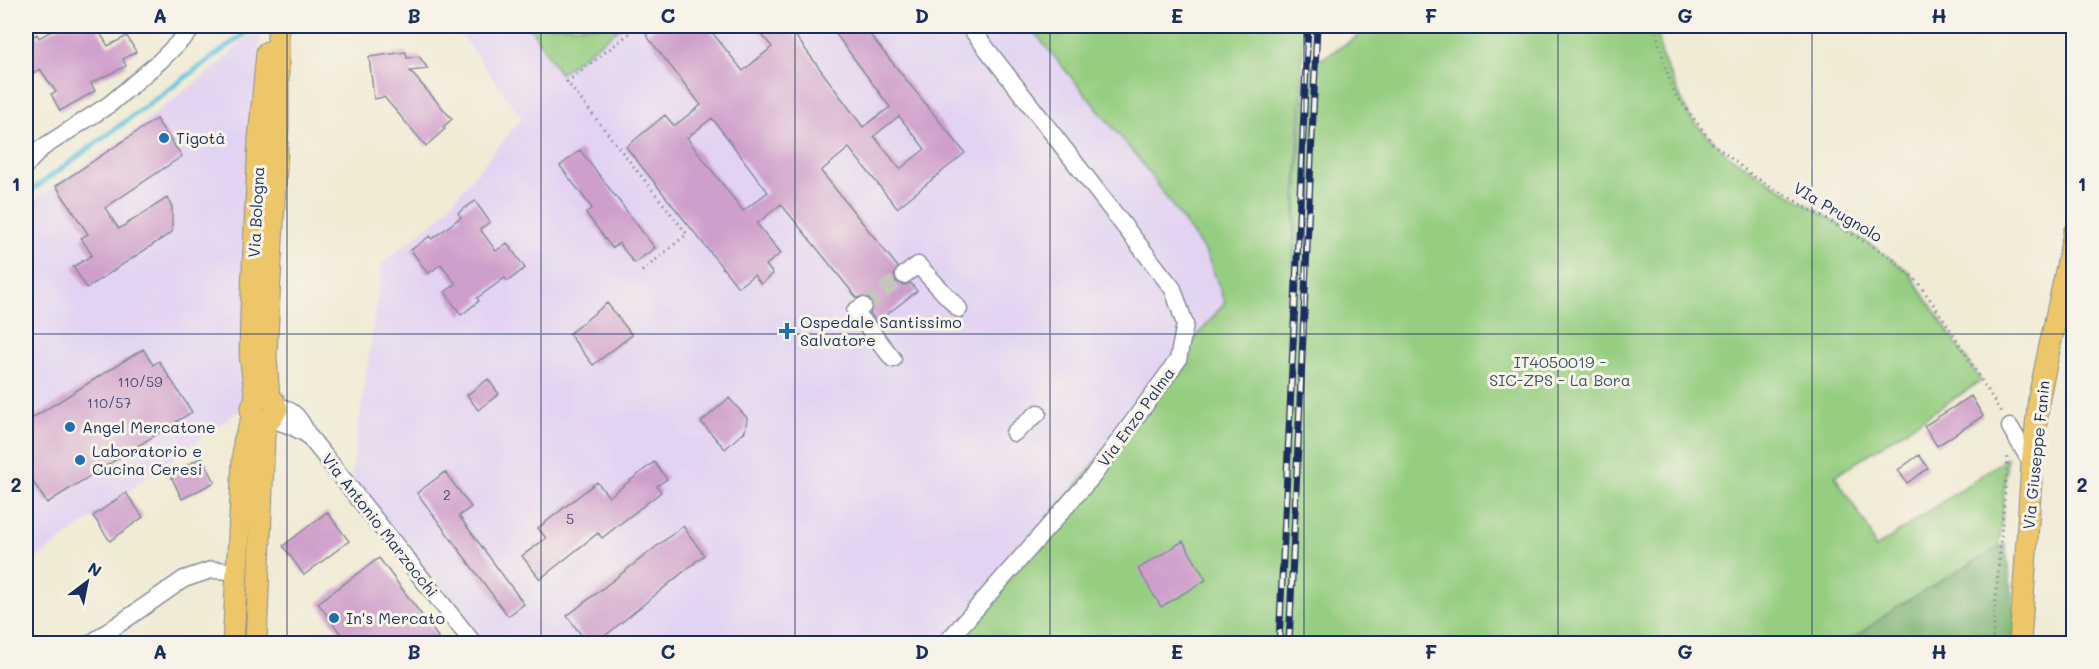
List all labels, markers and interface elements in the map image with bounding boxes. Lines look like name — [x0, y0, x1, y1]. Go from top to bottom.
text: A — [153, 2, 167, 28]
text: B — [407, 2, 421, 28]
text: C — [661, 2, 676, 28]
text: D — [915, 2, 929, 28]
text: E — [1171, 2, 1183, 28]
text: F — [1425, 2, 1438, 28]
text: G — [1677, 2, 1693, 28]
text: H — [1931, 2, 1947, 28]
place label: Tigotà — [176, 127, 226, 148]
marker: Tigotà — [157, 131, 171, 145]
street label: Via Bologna — [243, 166, 268, 258]
text: 1 — [12, 170, 20, 196]
text: 1 — [2078, 170, 2086, 196]
street label: VIa Prugnolo — [1790, 177, 1887, 246]
place label: Ospedale Santissimo Salvatore — [800, 311, 962, 350]
marker: Ospedale Santissimo Salvatore — [778, 322, 796, 340]
park label: IT4050019 - SIC-ZPS - La Bora — [1489, 351, 1631, 390]
street label: Via Enzo Palma — [1092, 363, 1179, 471]
house number: 110/59 — [118, 372, 162, 391]
street label: Via Giuseppe Fanin — [2017, 379, 2054, 531]
house number: 110/57 — [87, 393, 131, 412]
place label: Angel Mercatone — [82, 416, 216, 437]
marker: Angel Mercatone — [63, 420, 77, 434]
place label: Laboratorio e Cucina Ceresi — [92, 440, 202, 479]
street label: Via Antonio Marzocchi — [318, 448, 443, 601]
marker: Laboratorio e Cucina Ceresi — [73, 453, 87, 467]
text: 2 — [10, 471, 22, 497]
text: 2 — [2076, 471, 2088, 497]
house number: 2 — [443, 485, 451, 504]
house number: 5 — [566, 509, 574, 528]
north arrow — [57, 552, 117, 612]
text: N — [84, 557, 106, 581]
place label: In's Mercato — [346, 607, 445, 628]
marker: In's Mercato — [327, 611, 341, 625]
text: A — [153, 638, 167, 664]
text: B — [407, 638, 421, 664]
text: C — [661, 638, 676, 664]
text: D — [915, 638, 929, 664]
text: E — [1171, 638, 1183, 664]
text: F — [1425, 638, 1438, 664]
text: G — [1677, 638, 1693, 664]
text: H — [1931, 638, 1947, 664]

